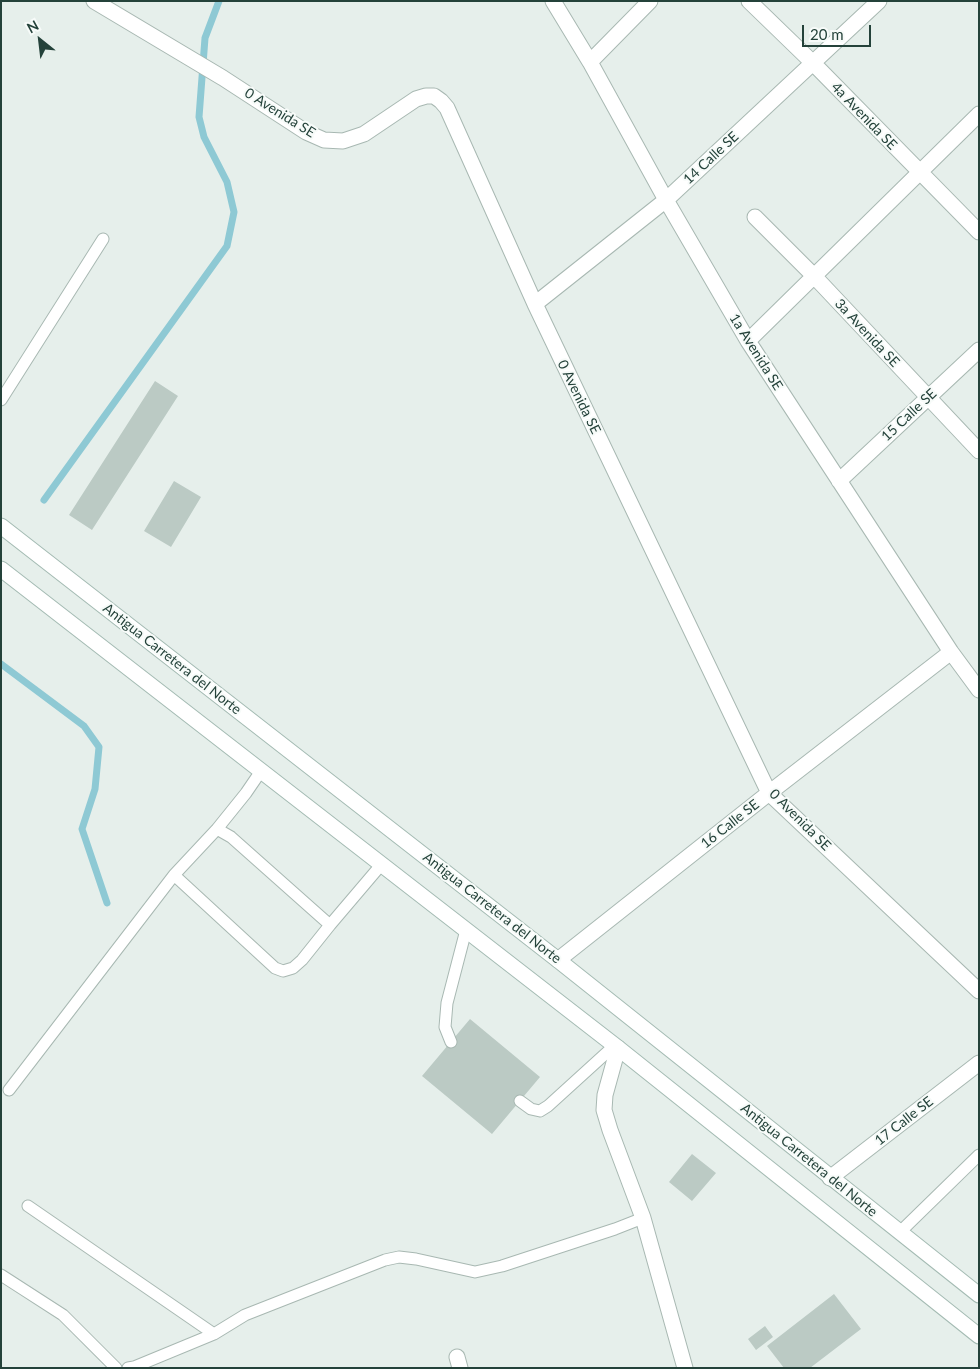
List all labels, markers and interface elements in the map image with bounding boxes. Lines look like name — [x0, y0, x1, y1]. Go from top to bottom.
north arrow — [15, 15, 65, 65]
scale bar — [805, 15, 874, 47]
text: N — [24, 16, 41, 36]
text: 20 m — [810, 25, 844, 43]
street label: 4a Avenida SE — [828, 79, 900, 153]
street label: 0 Avenida SE — [242, 85, 318, 141]
street label: 14 Calle SE — [680, 128, 742, 188]
street label: 3a Avenida SE — [831, 295, 903, 371]
street label: 1a Avenida SE — [726, 311, 786, 393]
street label: 0 Avenida SE — [554, 357, 604, 437]
street label: 15 Calle SE — [878, 385, 940, 445]
street label: Antigua Carretera del Norte — [100, 600, 244, 718]
street label: 0 Avenida SE — [766, 786, 834, 854]
street label: 16 Calle SE — [697, 796, 763, 852]
street label: Antigua Carretera del Norte — [420, 849, 564, 967]
street label: 17 Calle SE — [871, 1093, 937, 1149]
street label: Antigua Carretera del Norte — [737, 1100, 881, 1220]

